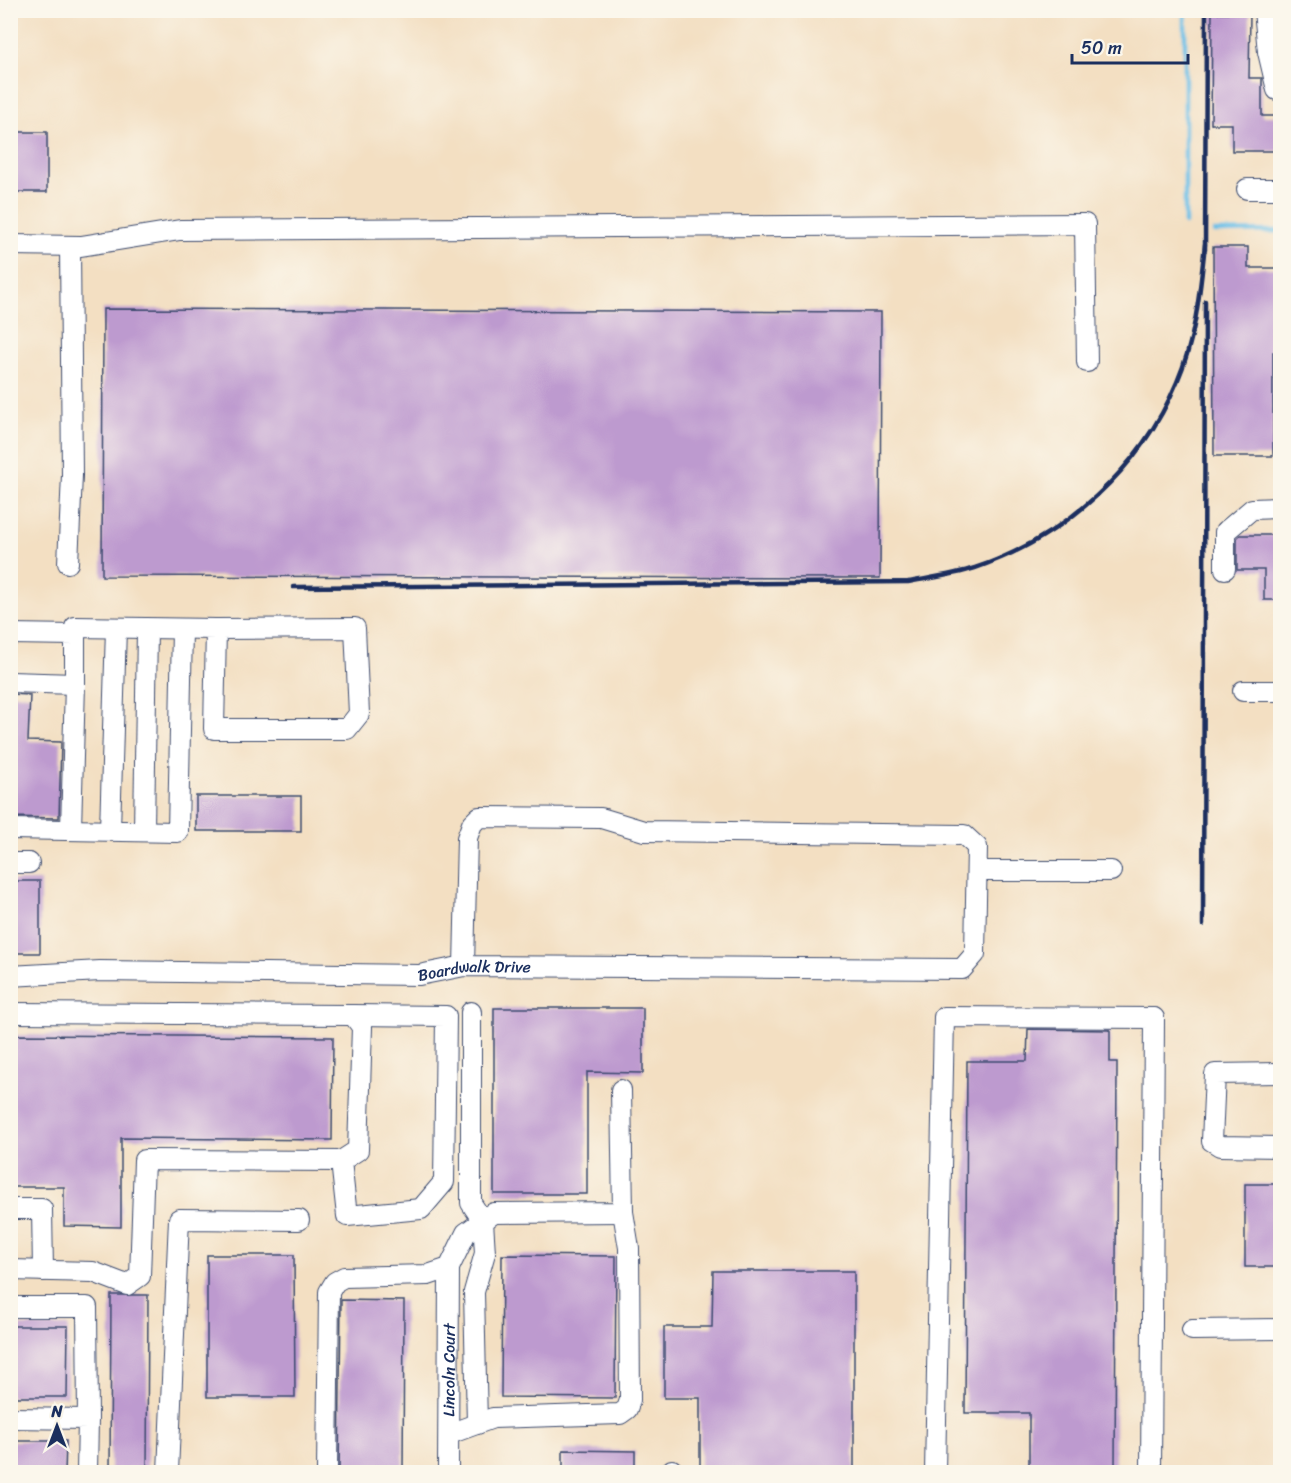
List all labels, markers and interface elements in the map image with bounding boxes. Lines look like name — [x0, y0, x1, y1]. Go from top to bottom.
scale bar — [1072, 27, 1188, 65]
text: 50 m — [1081, 32, 1122, 64]
street label: Boardwalk Drive — [415, 951, 531, 989]
street label: Lincoln Court — [434, 1323, 463, 1417]
north arrow — [27, 1396, 87, 1456]
text: N — [50, 1397, 63, 1426]

